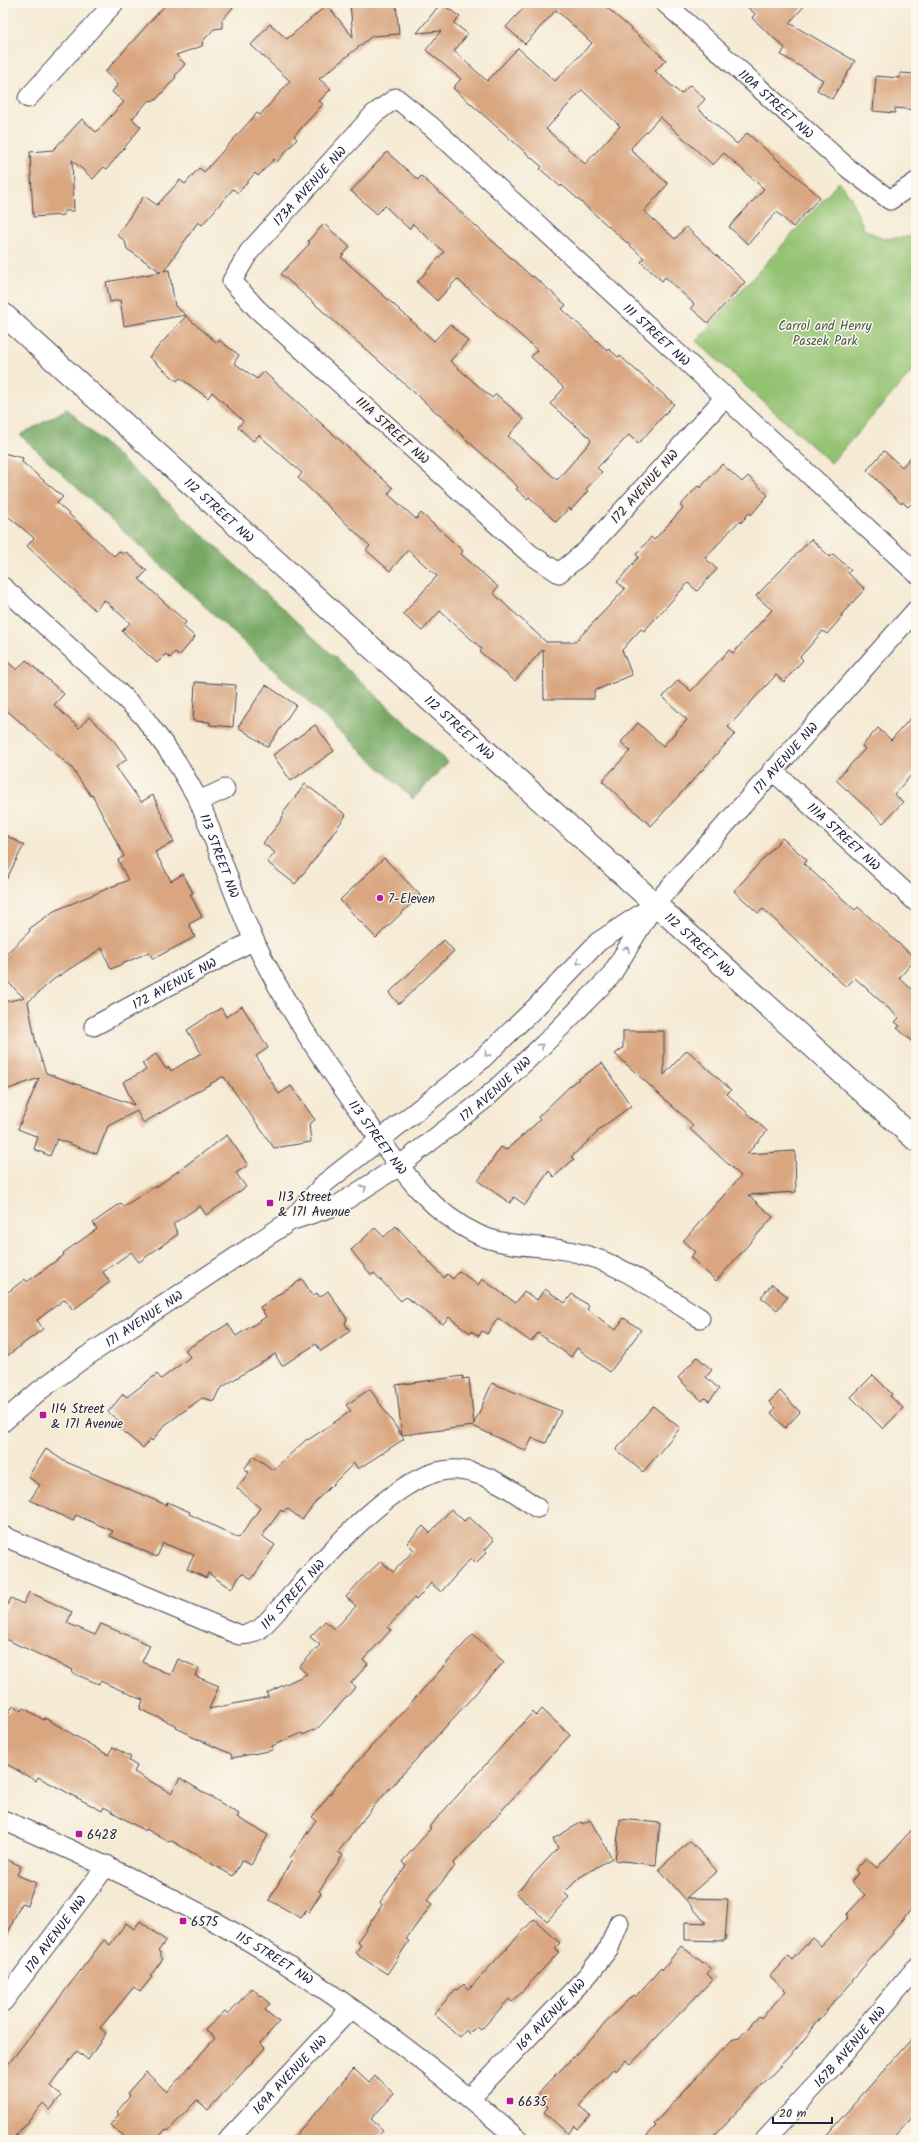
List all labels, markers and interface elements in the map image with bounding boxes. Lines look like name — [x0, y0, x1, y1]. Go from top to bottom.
street label: 110A STREET NW — [733, 65, 818, 144]
street label: 173A AVENUE NW — [268, 142, 352, 231]
street label: 111 STREET NW — [618, 299, 695, 372]
park label: Carrol and Henry Paszek Park — [778, 316, 873, 352]
street label: 111A STREET NW — [350, 392, 434, 470]
street label: 172 AVENUE NW — [606, 445, 684, 529]
street label: 112 STREET NW — [179, 473, 259, 549]
street label: 112 STREET NW — [419, 691, 499, 766]
street label: 171 AVENUE NW — [748, 718, 824, 799]
street label: 111A STREET NW — [802, 798, 885, 877]
street label: 113 STREET NW — [193, 811, 244, 902]
place label: 7-Eleven — [388, 889, 435, 910]
marker: 7-Eleven — [375, 893, 385, 903]
street label: 112 STREET NW — [659, 908, 739, 983]
one-way arrow — [622, 946, 630, 953]
street label: 172 AVENUE NW — [129, 953, 221, 1016]
one-way arrow — [576, 957, 584, 965]
one-way arrow — [536, 1044, 544, 1051]
one-way arrow — [484, 1049, 492, 1057]
street label: 171 AVENUE NW — [455, 1052, 537, 1127]
street label: 113 STREET NW — [342, 1096, 412, 1180]
one-way arrow — [359, 1186, 366, 1193]
place label: 113 Street & 171 Avenue — [278, 1187, 350, 1223]
marker: 113 Street & 171 Avenue — [265, 1198, 275, 1208]
street label: 171 AVENUE NW — [101, 1286, 188, 1353]
place label: 114 Street & 171 Avenue — [51, 1399, 123, 1435]
marker: 114 Street & 171 Avenue — [38, 1410, 48, 1420]
street label: 114 STREET NW — [256, 1555, 331, 1635]
place label: 6428 — [87, 1825, 117, 1846]
marker: 6428 — [74, 1829, 84, 1839]
street label: 170 AVENUE NW — [20, 1891, 93, 1978]
place label: 6575 — [191, 1912, 219, 1933]
marker: 6575 — [178, 1916, 188, 1926]
street label: 115 STREET NW — [231, 1927, 317, 1991]
street label: 169 AVENUE NW — [511, 1974, 591, 2056]
street label: 167B AVENUE NW — [809, 2002, 892, 2093]
street label: 169A AVENUE NW — [248, 2031, 333, 2120]
place label: 6635 — [518, 2092, 548, 2113]
marker: 6635 — [505, 2096, 515, 2106]
scale bar — [773, 2099, 832, 2125]
text: 20 m — [779, 2104, 807, 2123]

